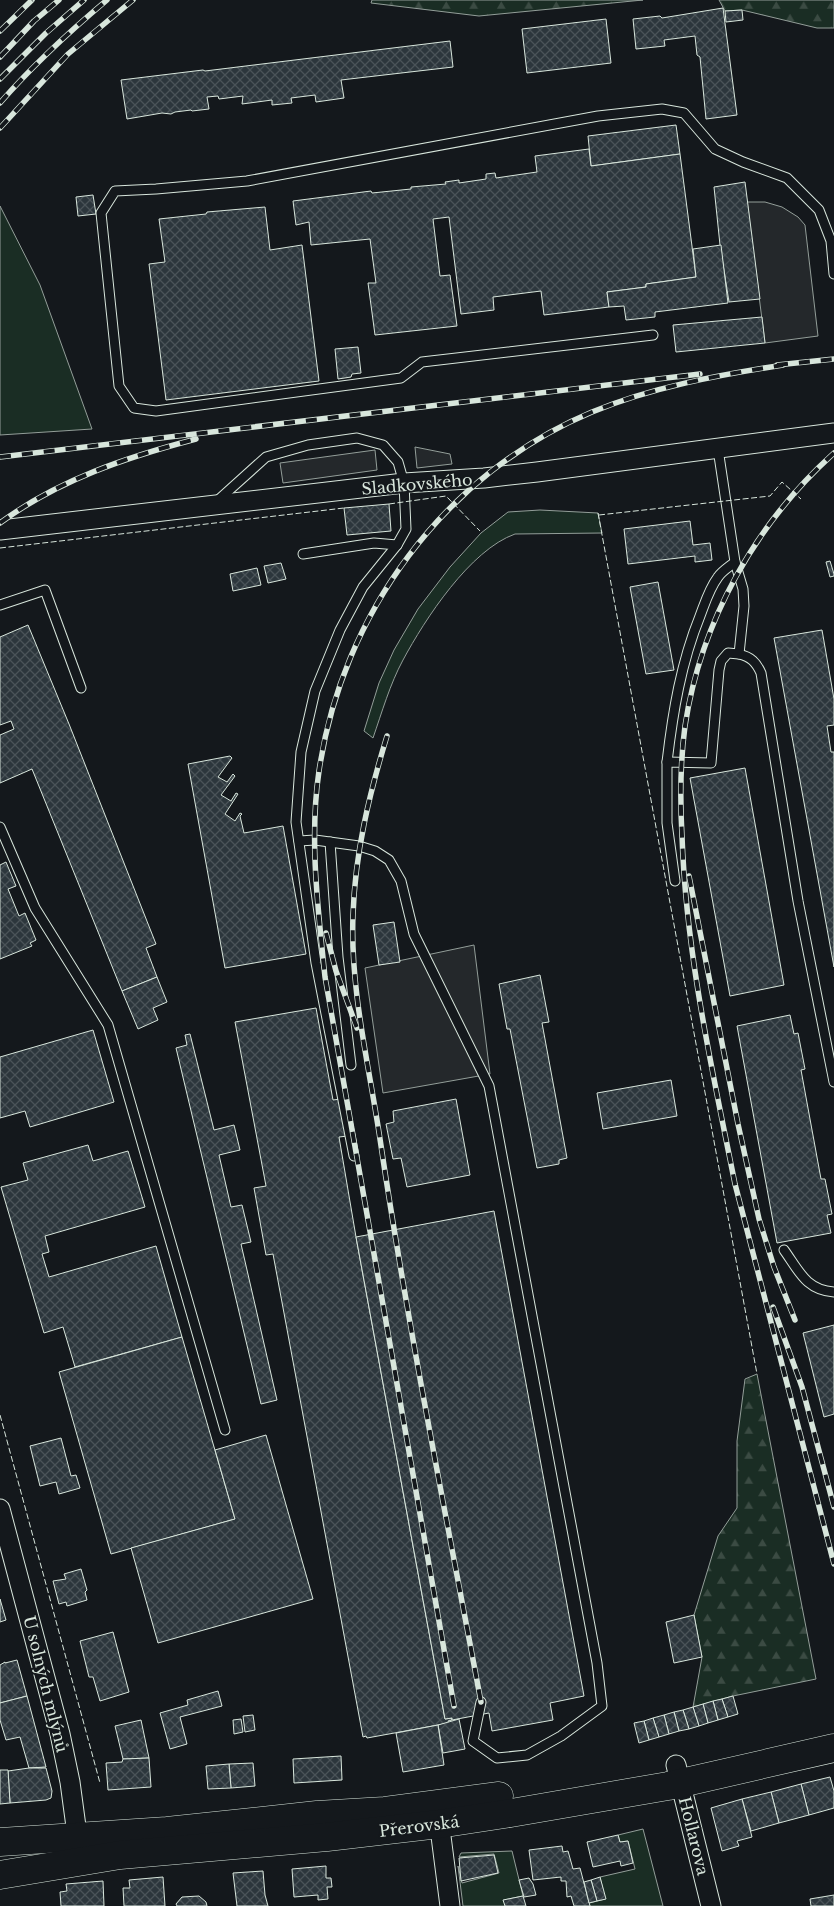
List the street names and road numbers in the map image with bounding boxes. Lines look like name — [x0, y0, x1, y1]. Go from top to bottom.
street label: Sladkovského — [361, 469, 473, 499]
street label: U solných mlýnů — [19, 1614, 73, 1755]
street label: Hollarova — [675, 1795, 713, 1877]
street label: Přerovská — [378, 1811, 460, 1841]

